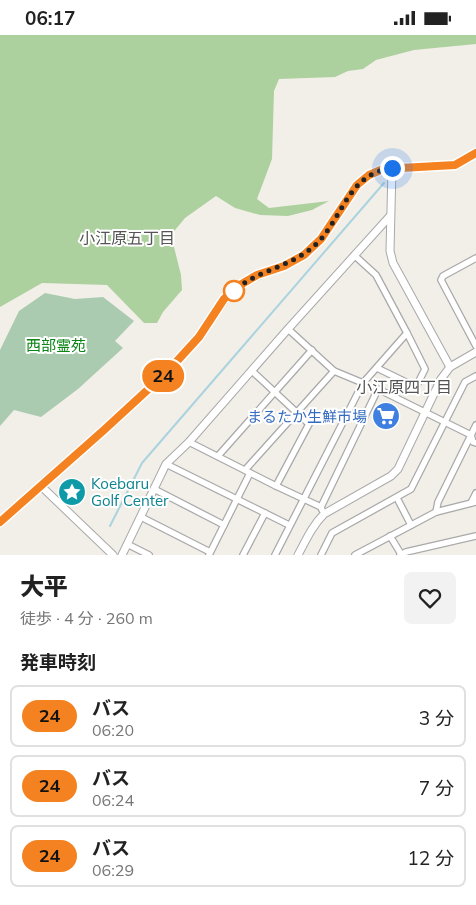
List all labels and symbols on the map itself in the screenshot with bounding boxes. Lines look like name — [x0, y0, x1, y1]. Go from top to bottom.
your location — [380, 156, 405, 181]
district label: 小江原五丁目 — [79, 228, 175, 248]
unlabelled marker — [223, 280, 245, 302]
park label: 西部霊苑 — [26, 336, 86, 355]
line badge: 24 — [140, 360, 186, 392]
district label: 小江原四丁目 — [356, 377, 452, 397]
supermarket icon: まるたか生鮮市場 — [371, 401, 401, 431]
place label: まるたか生鮮市場 — [247, 407, 367, 426]
place label: Koebaru Golf Center — [91, 474, 169, 510]
place icon: Koebaru Golf Center — [57, 477, 87, 507]

